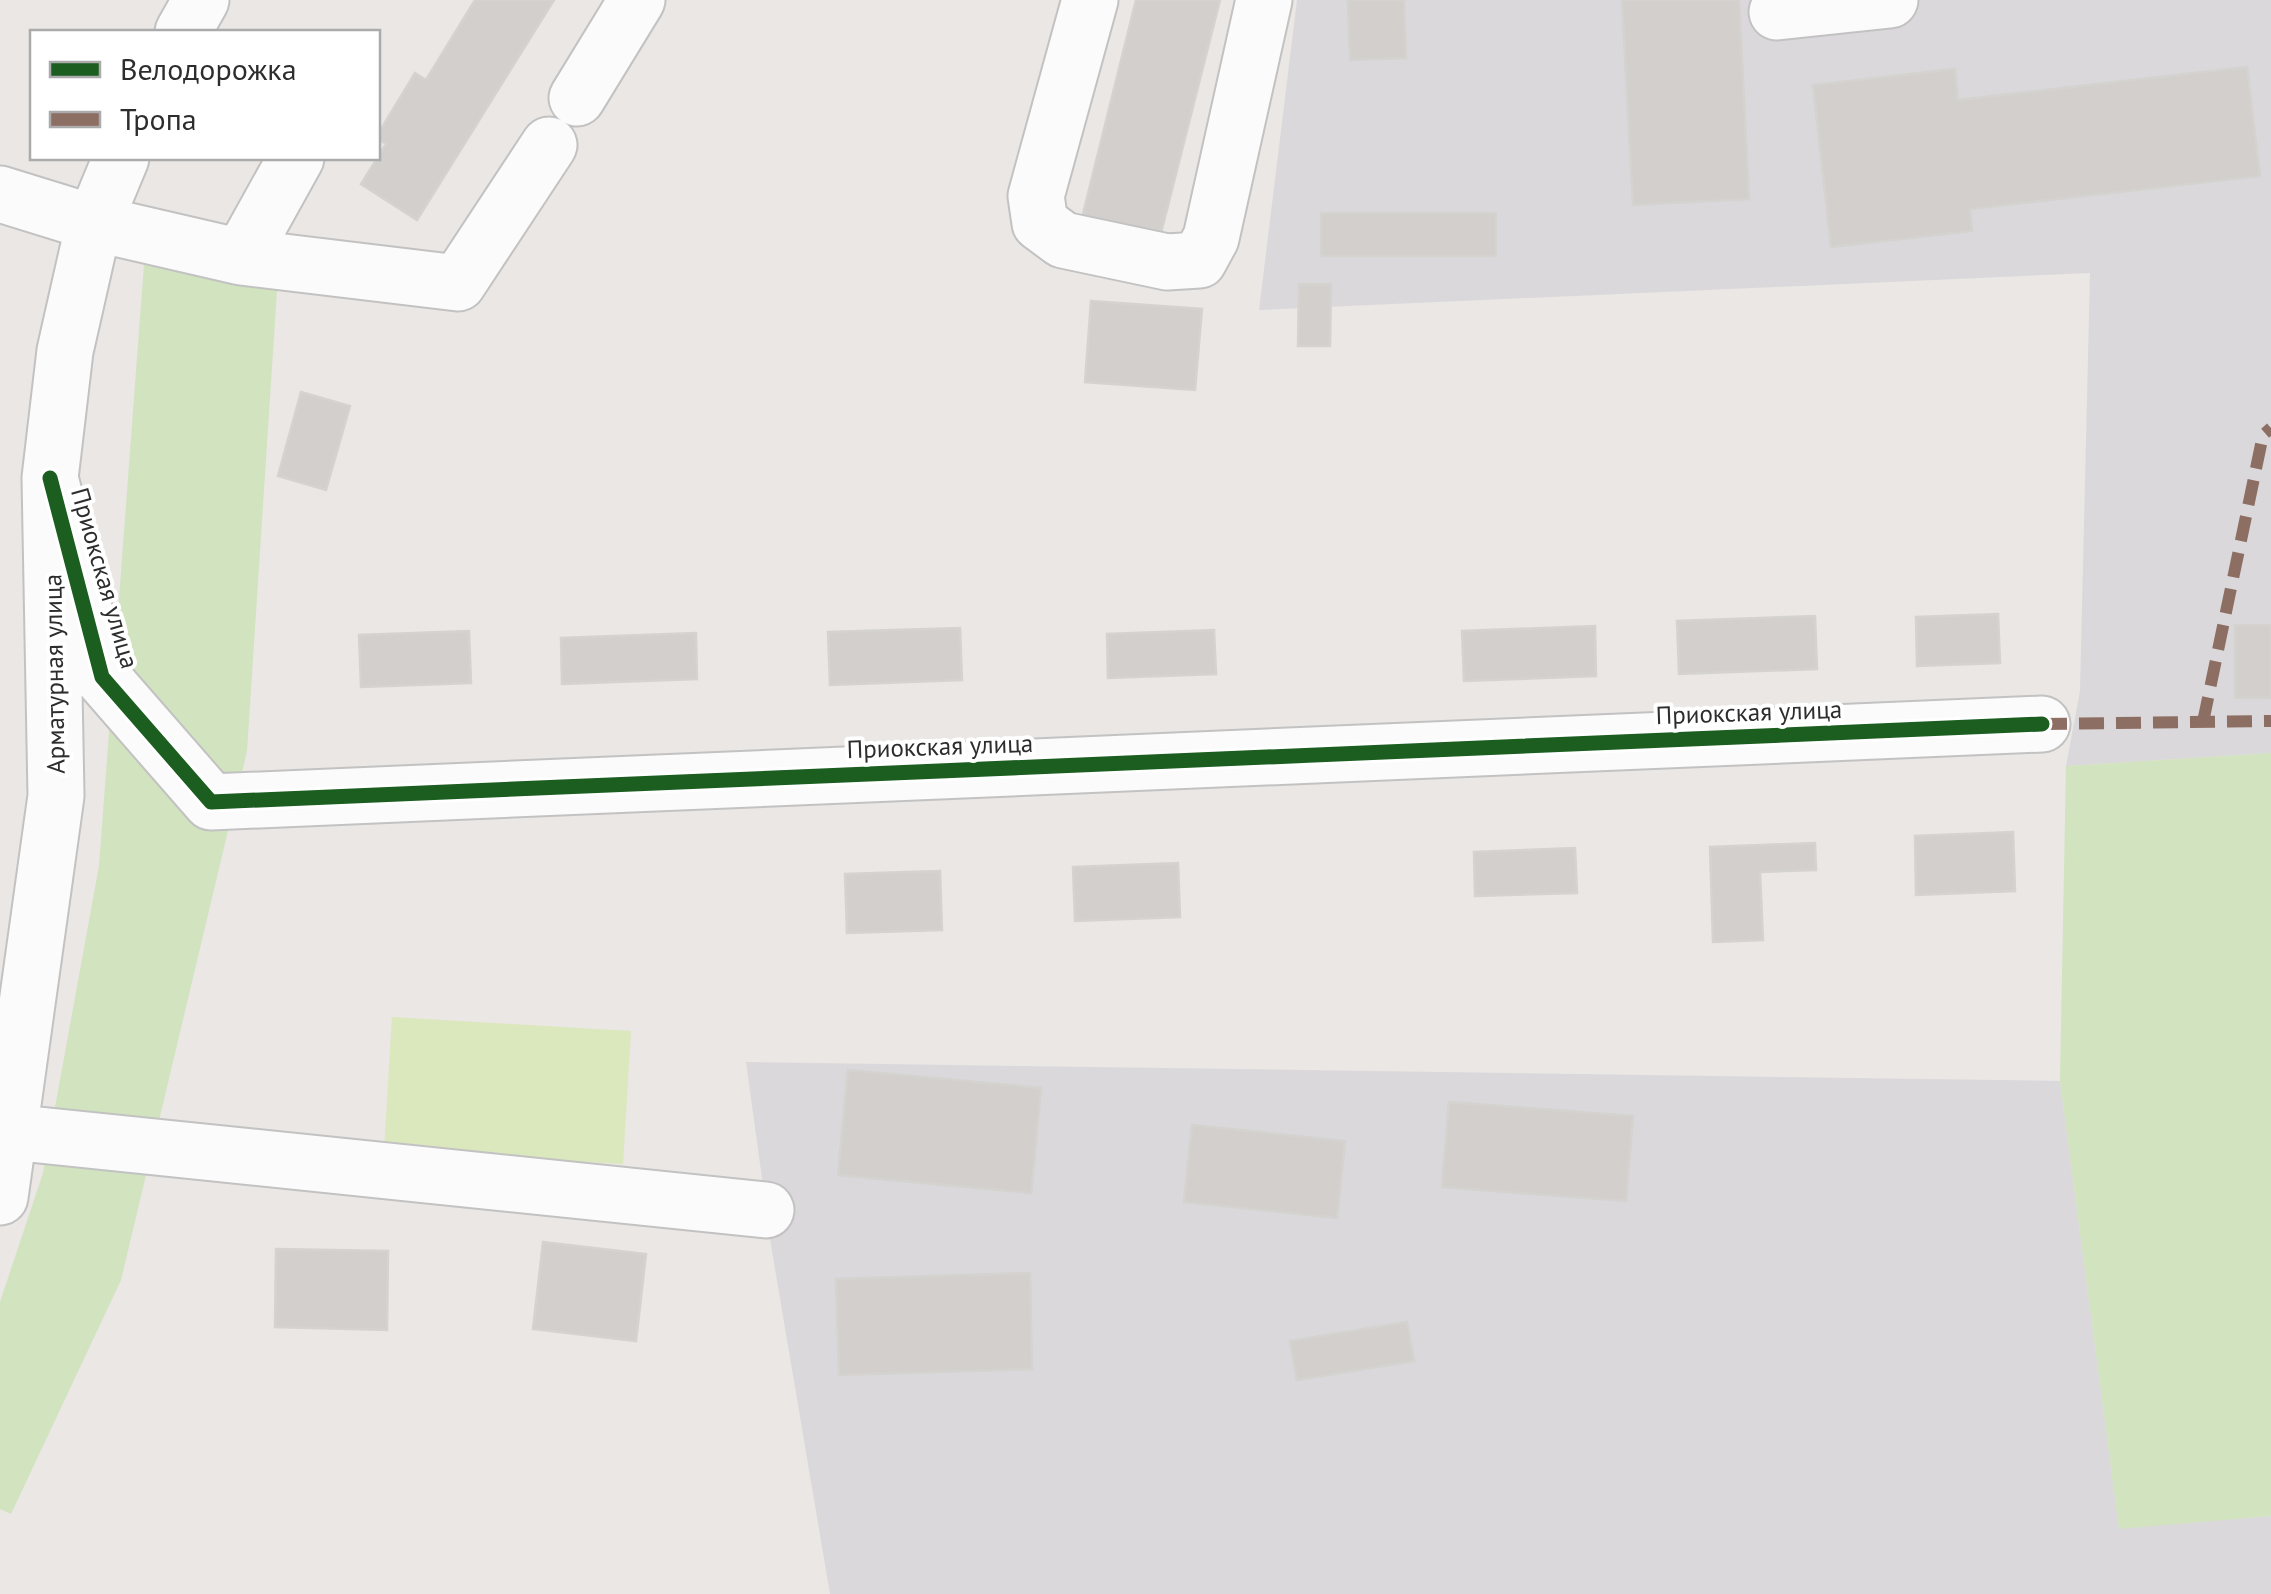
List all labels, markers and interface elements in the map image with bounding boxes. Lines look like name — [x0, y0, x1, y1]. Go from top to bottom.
legend — [30, 30, 380, 160]
text: Велодорожка — [120, 49, 297, 88]
text: Тропа — [120, 99, 197, 138]
street label: Приокская улица — [64, 484, 146, 672]
street label: Арматурная улица — [36, 574, 72, 774]
street label: Приокская улица — [1655, 693, 1843, 731]
street label: Приокская улица — [846, 727, 1034, 765]

